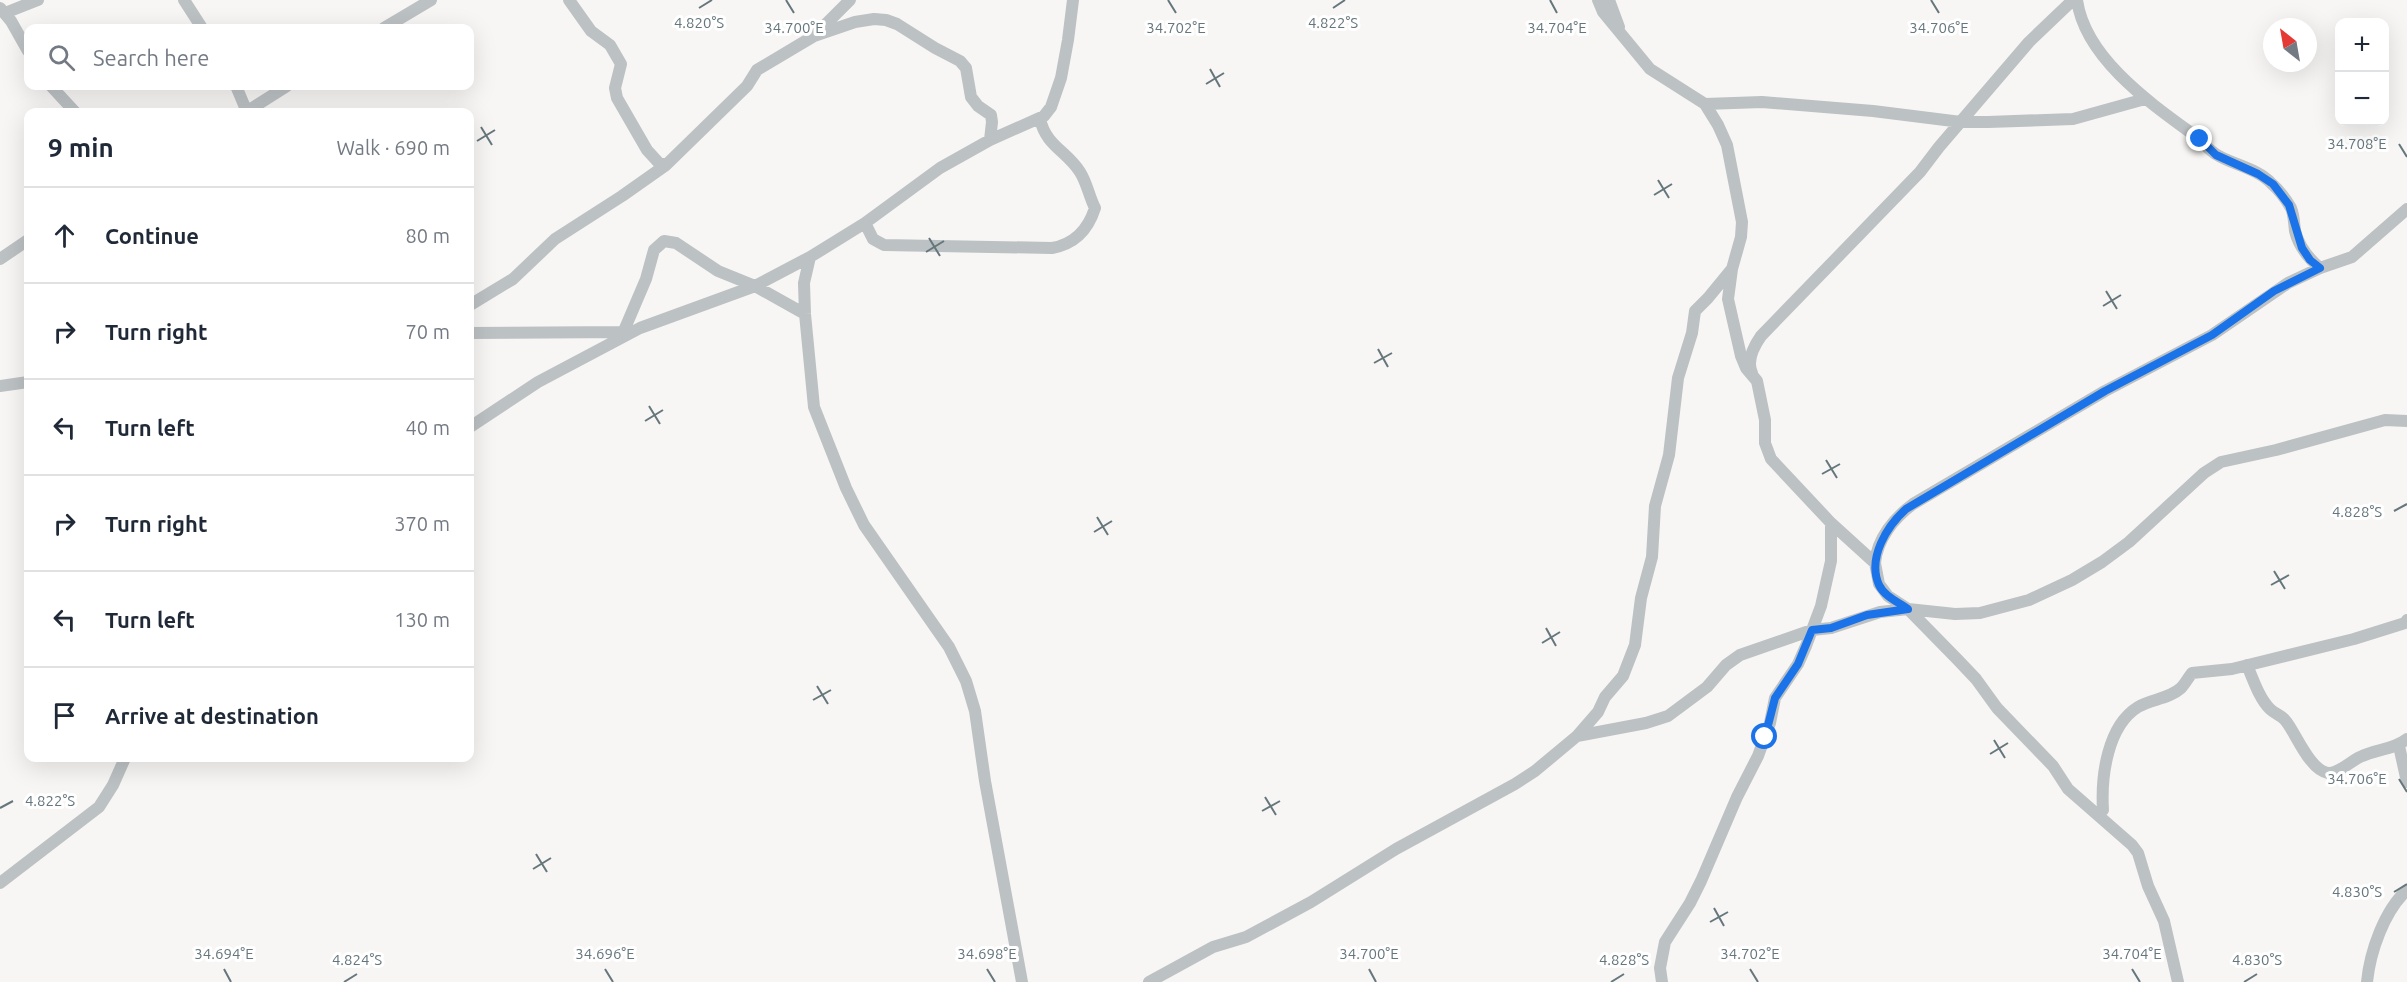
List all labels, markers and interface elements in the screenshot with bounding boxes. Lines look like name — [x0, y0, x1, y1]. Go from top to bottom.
text: 4.820°S — [674, 14, 724, 31]
text: 4.822°S — [1308, 14, 1358, 31]
north arrow — [2263, 18, 2317, 72]
map controls — [2335, 18, 2389, 126]
button: + — [2335, 18, 2389, 72]
text: 34.700°E — [764, 19, 824, 36]
text: 34.702°E — [1146, 19, 1206, 36]
text: 34.704°E — [1527, 19, 1587, 36]
text: 34.706°E — [1909, 19, 1969, 36]
search box — [24, 24, 474, 90]
icon: search — [45, 41, 78, 74]
text: Search here — [93, 45, 209, 70]
button: − — [2335, 72, 2389, 126]
route end — [2186, 125, 2212, 151]
text: 9 min — [48, 133, 114, 162]
text: 34.708°E — [2327, 135, 2387, 152]
text: Walk · 690 m — [337, 136, 450, 159]
icon: ahead — [48, 219, 81, 252]
text: Continue — [105, 223, 199, 248]
text: 80 m — [406, 224, 450, 247]
icon: right — [48, 315, 81, 348]
text: Turn right — [105, 319, 207, 344]
text: 70 m — [406, 320, 450, 343]
icon: left — [48, 411, 81, 444]
text: Turn left — [105, 415, 195, 440]
text: 40 m — [406, 416, 450, 439]
text: 4.828°S — [2332, 503, 2382, 520]
icon: right — [48, 507, 81, 540]
text: Turn right — [105, 511, 207, 536]
text: 370 m — [394, 512, 450, 535]
icon: left — [48, 603, 81, 636]
text: Turn left — [105, 607, 195, 632]
text: 130 m — [394, 608, 450, 631]
icon: arrive — [48, 699, 81, 732]
text: Arrive at destination — [105, 703, 319, 728]
route start — [1751, 723, 1777, 749]
text: 34.706°E — [2327, 770, 2387, 787]
text: 4.822°S — [25, 792, 75, 809]
text: 4.830°S — [2332, 883, 2382, 900]
text: 34.694°E — [194, 945, 254, 962]
text: 34.696°E — [575, 945, 635, 962]
text: 34.698°E — [957, 945, 1017, 962]
text: 34.700°E — [1339, 945, 1399, 962]
text: 34.702°E — [1720, 945, 1780, 962]
text: 34.704°E — [2102, 945, 2162, 962]
text: 4.824°S — [332, 951, 382, 968]
text: 4.828°S — [1599, 951, 1649, 968]
text: 4.830°S — [2232, 951, 2282, 968]

